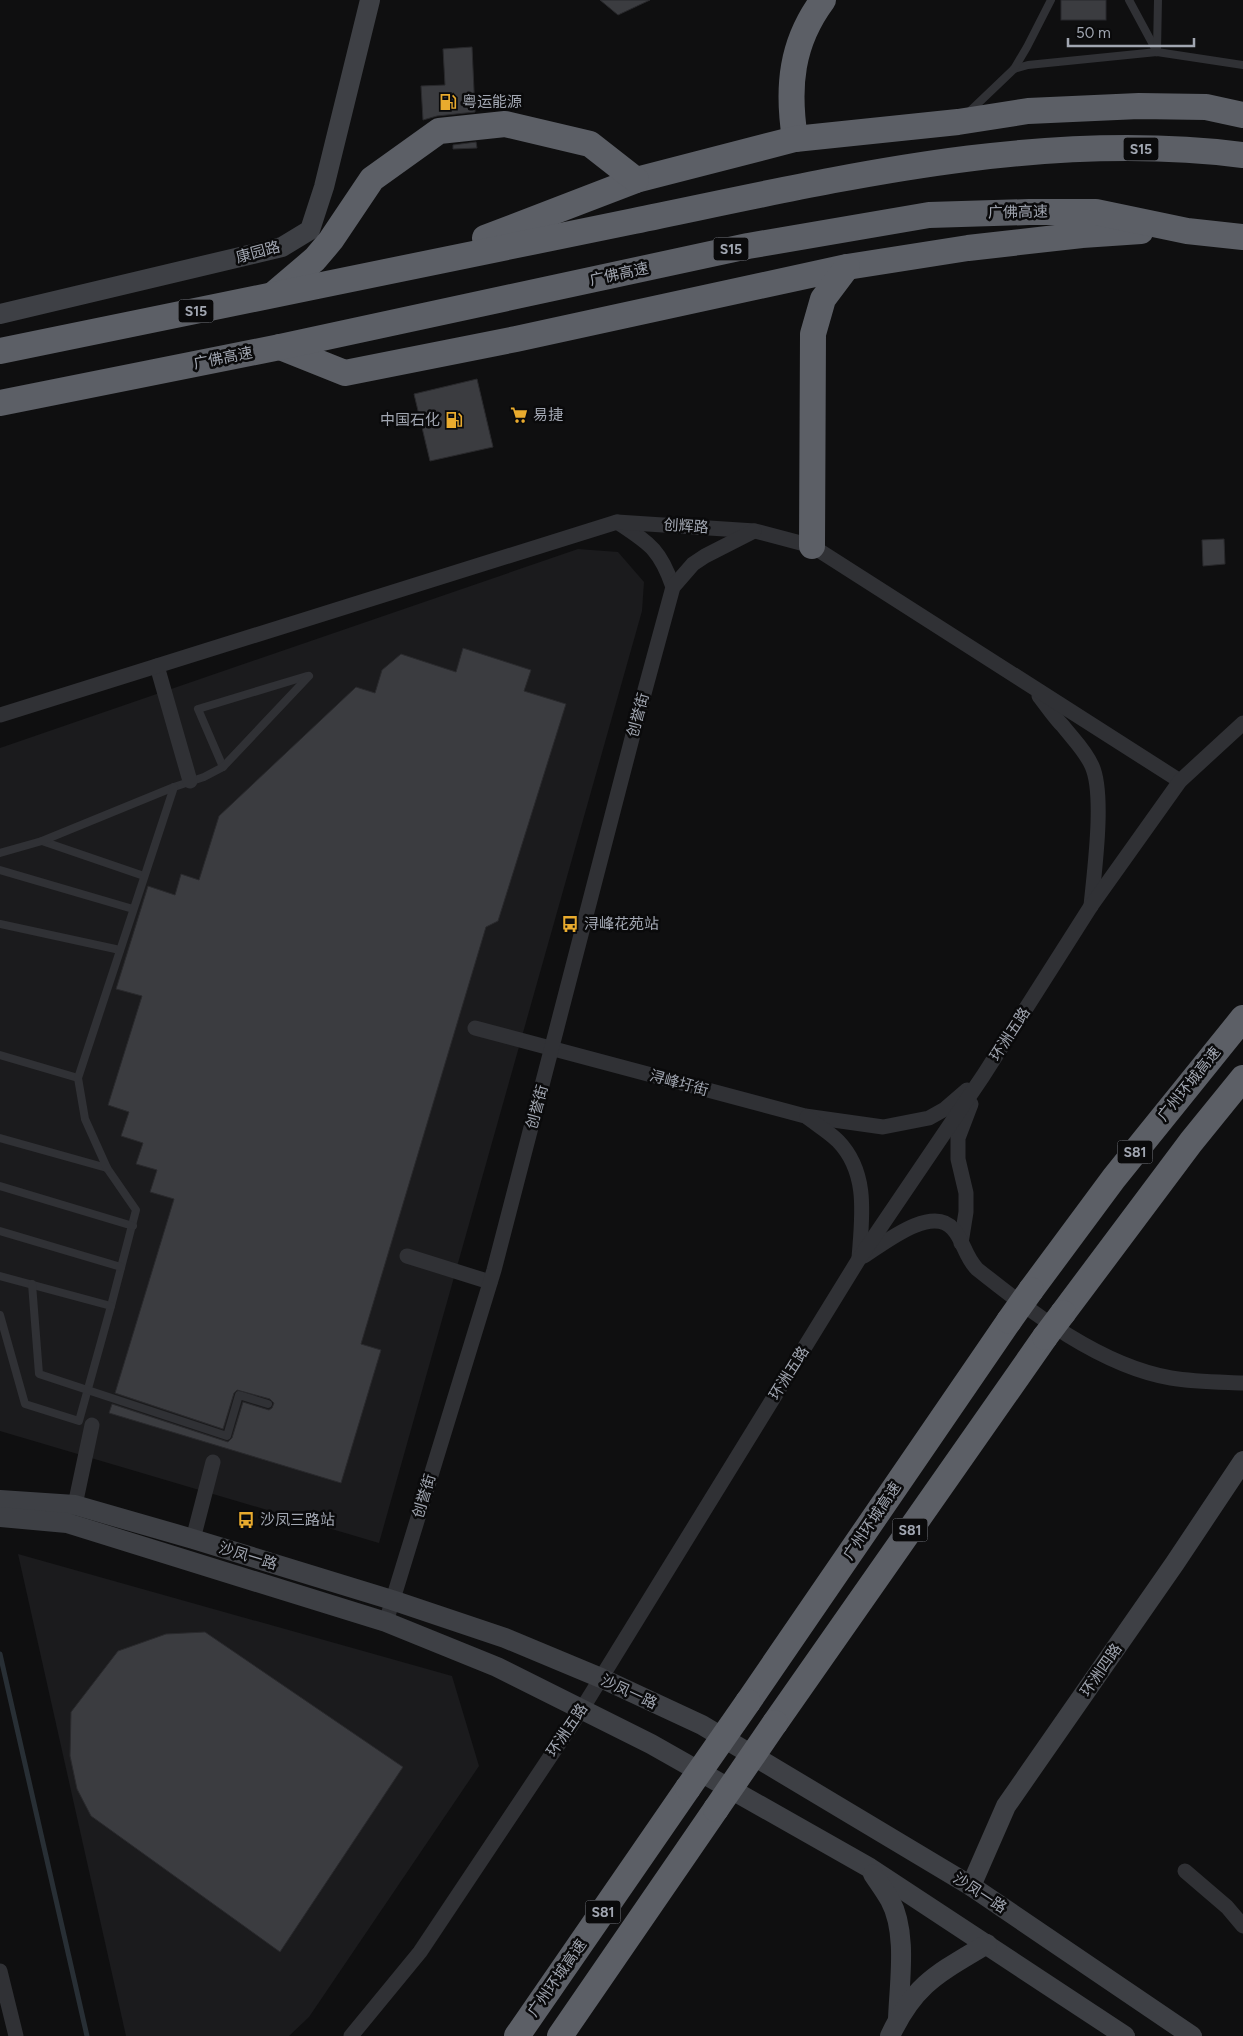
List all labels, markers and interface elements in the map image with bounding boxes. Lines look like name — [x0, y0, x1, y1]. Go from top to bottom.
scale bar — [1068, 15, 1194, 47]
text: 50 m — [1076, 24, 1111, 42]
fuel station icon: 粤运能源 — [438, 92, 458, 112]
place label: 粤运能源 — [462, 93, 522, 111]
road number: S15 — [1124, 138, 1158, 160]
street label: 广佛高速 — [988, 202, 1048, 222]
street label: 康园路 — [234, 237, 282, 267]
road number: S15 — [714, 238, 748, 260]
street label: 广佛高速 — [588, 259, 650, 289]
road number: S15 — [178, 300, 214, 322]
street label: 广佛高速 — [192, 343, 254, 373]
supermarket icon: 易捷 — [509, 405, 529, 425]
place label: 易捷 — [533, 406, 563, 424]
fuel station icon: 中国石化 — [444, 410, 464, 430]
place label: 中国石化 — [380, 411, 440, 429]
street label: 创辉路 — [663, 515, 709, 537]
street label: 创誉街 — [623, 691, 653, 739]
bus stop icon: 浔峰花苑站 — [560, 914, 580, 934]
place label: 浔峰花苑站 — [584, 915, 659, 933]
street label: 环洲五路 — [986, 1004, 1034, 1064]
street label: 广州环城高速 — [1154, 1043, 1224, 1125]
street label: 浔峰圩街 — [648, 1067, 710, 1099]
street label: 创誉街 — [522, 1083, 552, 1131]
road number: S81 — [1118, 1140, 1152, 1164]
street label: 环洲五路 — [765, 1343, 813, 1403]
street label: 创誉街 — [409, 1472, 439, 1520]
street label: 广州环城高速 — [839, 1479, 905, 1563]
bus stop icon: 沙凤三路站 — [236, 1510, 256, 1530]
place label: 沙凤三路站 — [260, 1511, 335, 1529]
road number: S81 — [892, 1518, 928, 1542]
street label: 沙凤一路 — [217, 1539, 279, 1573]
street label: 环洲四路 — [1076, 1640, 1126, 1700]
street label: 沙凤一路 — [598, 1671, 660, 1713]
street label: 环洲五路 — [543, 1700, 591, 1760]
street label: 沙凤一路 — [950, 1869, 1010, 1917]
road number: S81 — [586, 1900, 620, 1924]
street label: 广州环城高速 — [524, 1936, 590, 2020]

